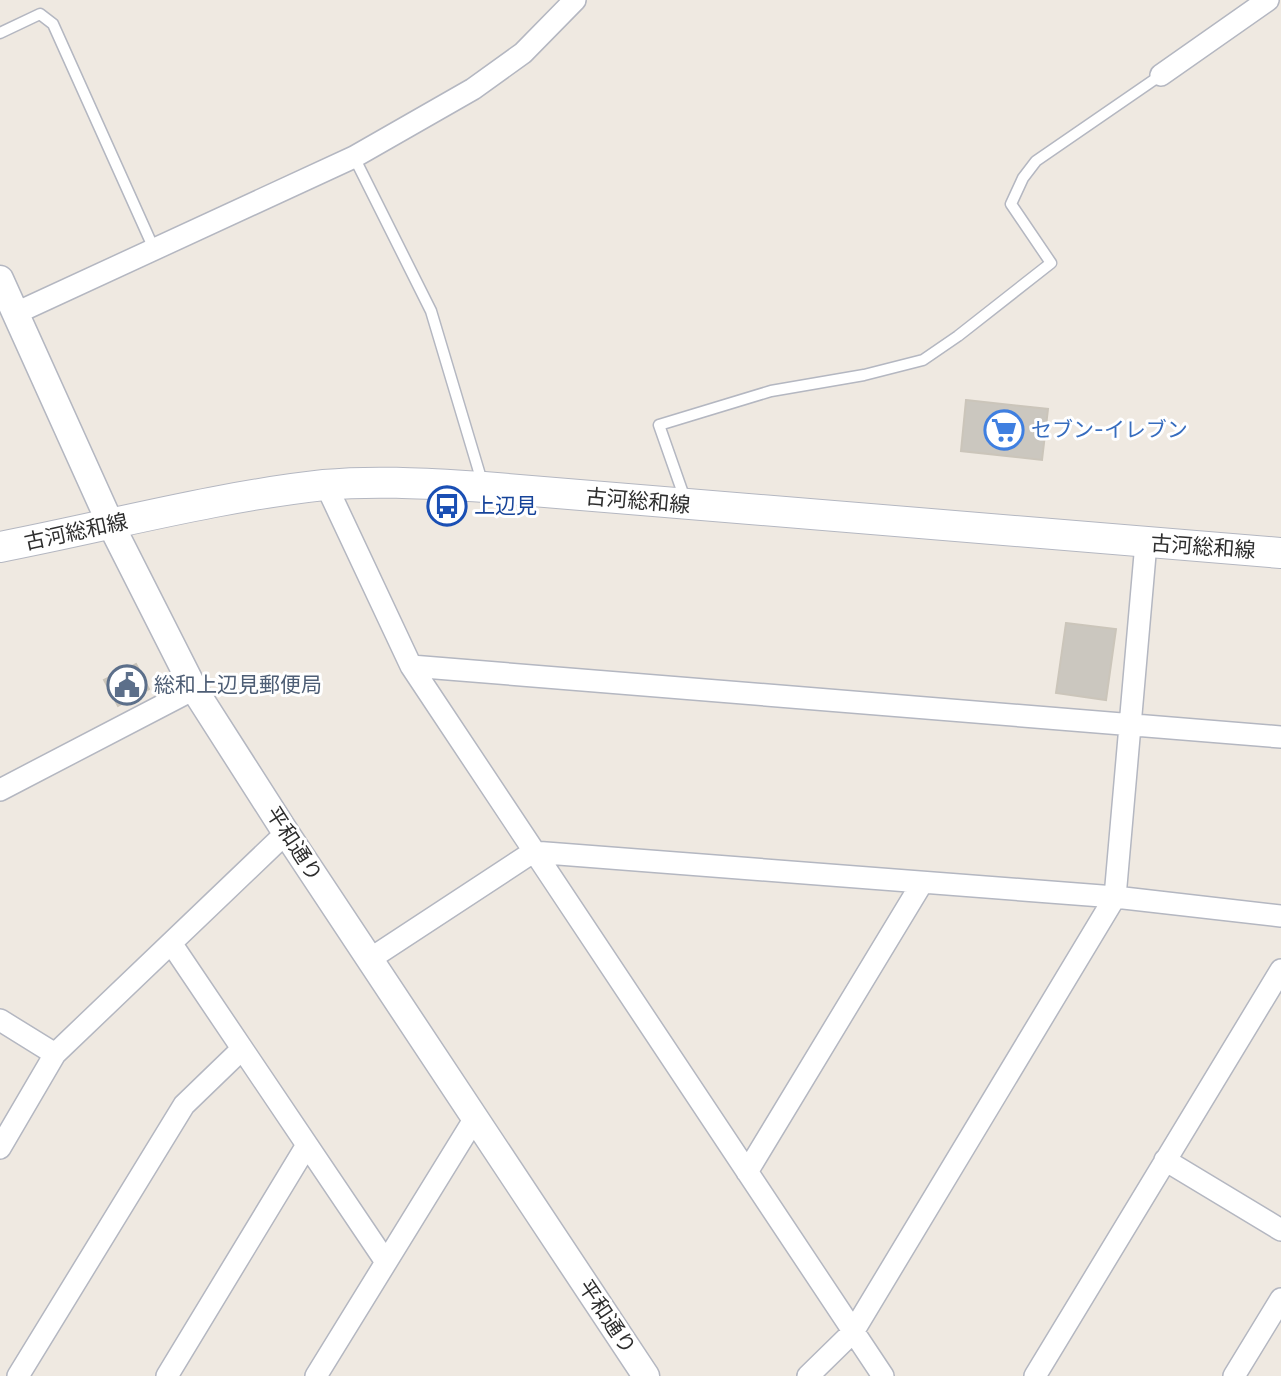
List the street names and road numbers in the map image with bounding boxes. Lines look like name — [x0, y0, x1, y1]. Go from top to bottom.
street label: 古河総和線 — [585, 483, 691, 518]
street label: 古河総和線 — [22, 508, 130, 555]
street label: 古河総和線 — [1150, 530, 1256, 563]
street label: 平和通り — [261, 802, 328, 886]
street label: 平和通り — [574, 1275, 641, 1359]

